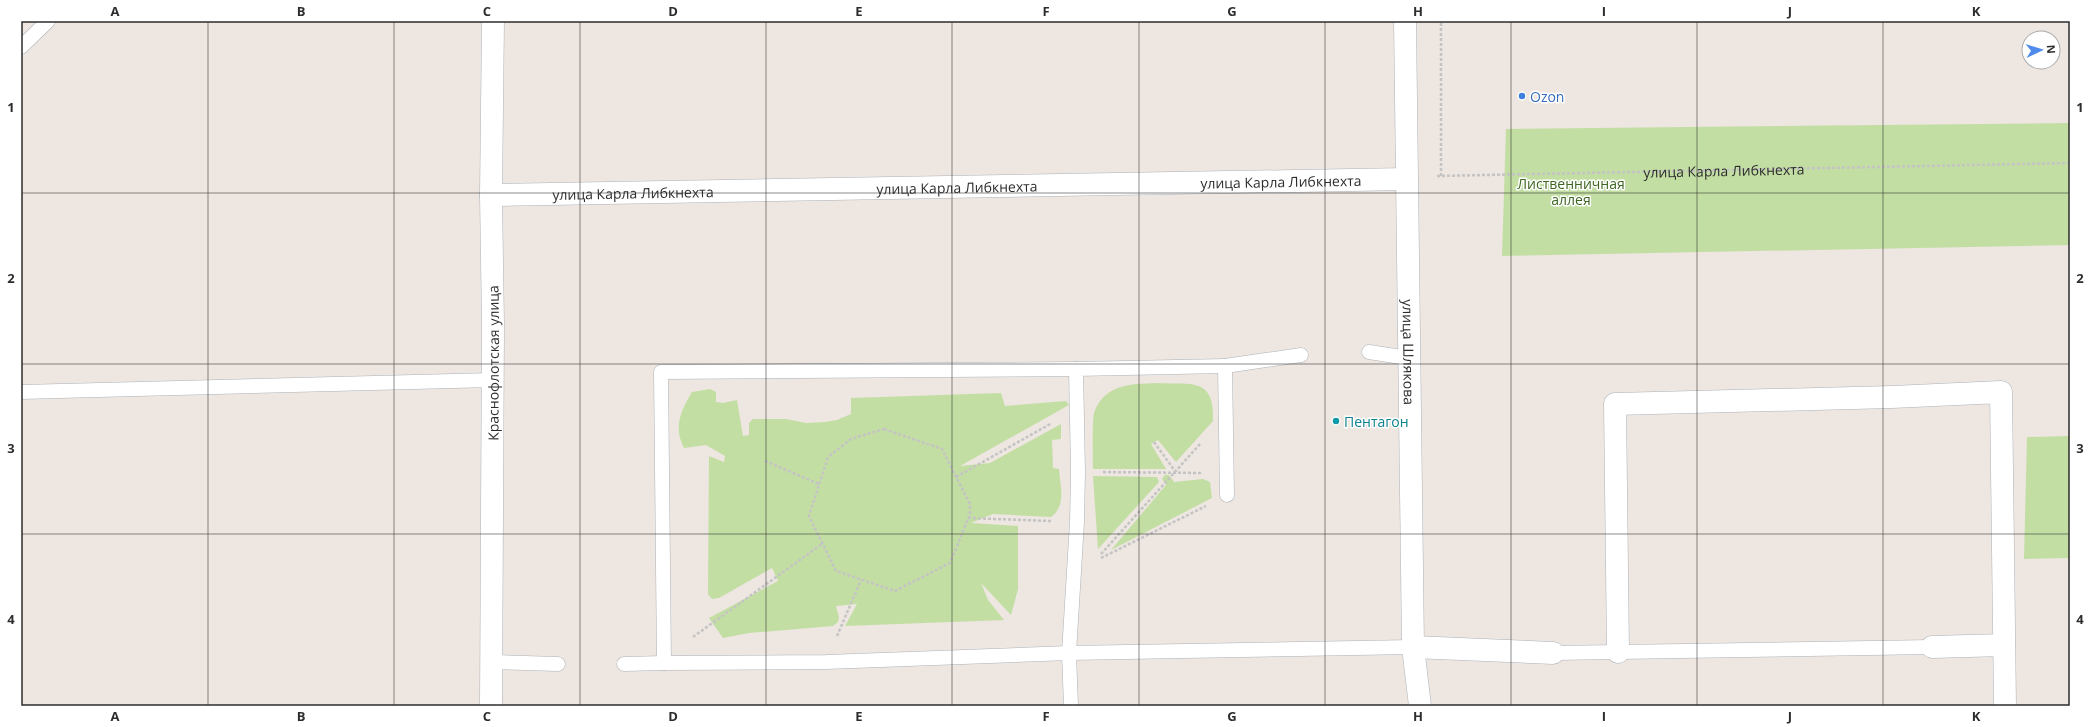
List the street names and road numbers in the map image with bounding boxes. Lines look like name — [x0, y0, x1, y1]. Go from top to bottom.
street label: улица Карла Либкнехта — [1643, 159, 1805, 181]
street label: улица Карла Либкнехта — [1200, 170, 1362, 192]
street label: улица Карла Либкнехта — [876, 176, 1038, 198]
street label: улица Карла Либкнехта — [552, 182, 714, 203]
street label: Краснофлотская улица — [483, 285, 503, 441]
street label: улица Шлякова — [1399, 299, 1419, 405]

